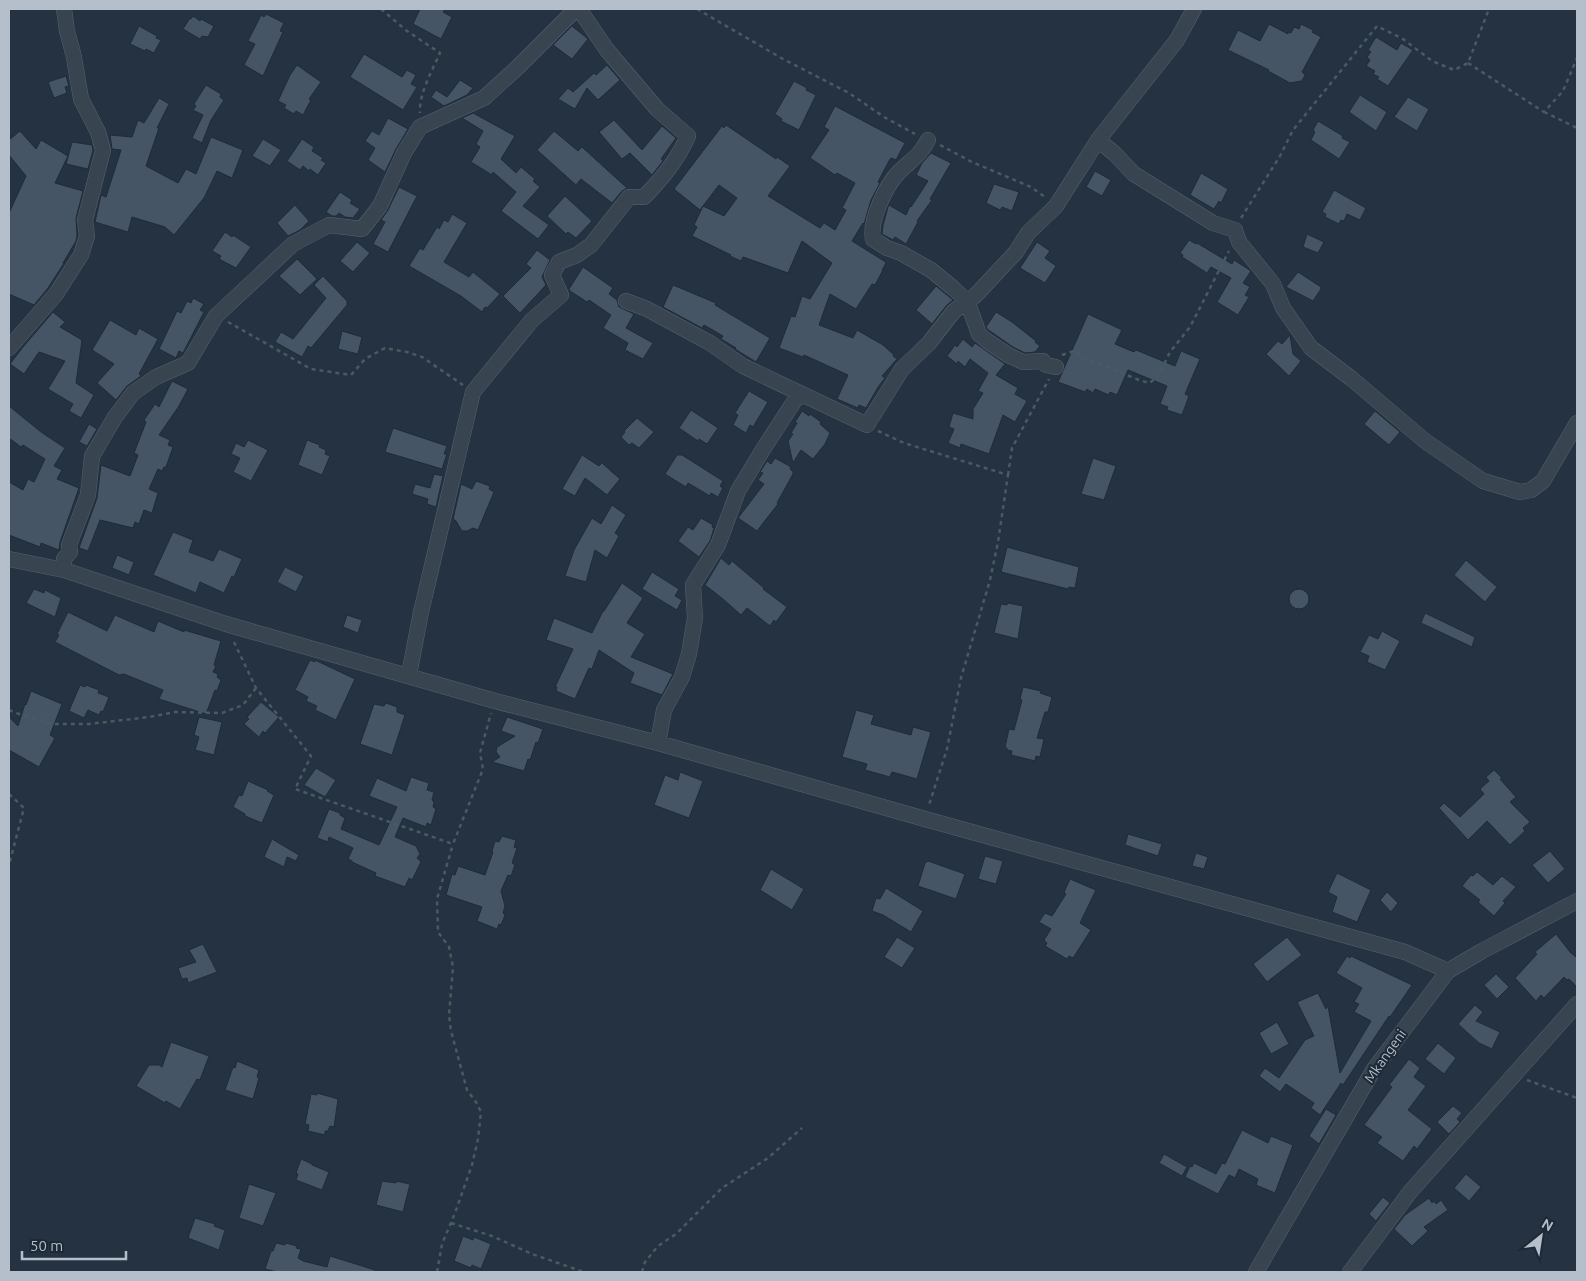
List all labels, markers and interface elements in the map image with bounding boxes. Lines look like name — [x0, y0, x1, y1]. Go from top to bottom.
street label: Mkangeni — [1361, 1026, 1409, 1086]
north arrow — [1516, 1211, 1566, 1261]
text: N — [1539, 1215, 1556, 1234]
scale bar — [22, 1228, 126, 1260]
text: 50 m — [30, 1237, 63, 1254]

